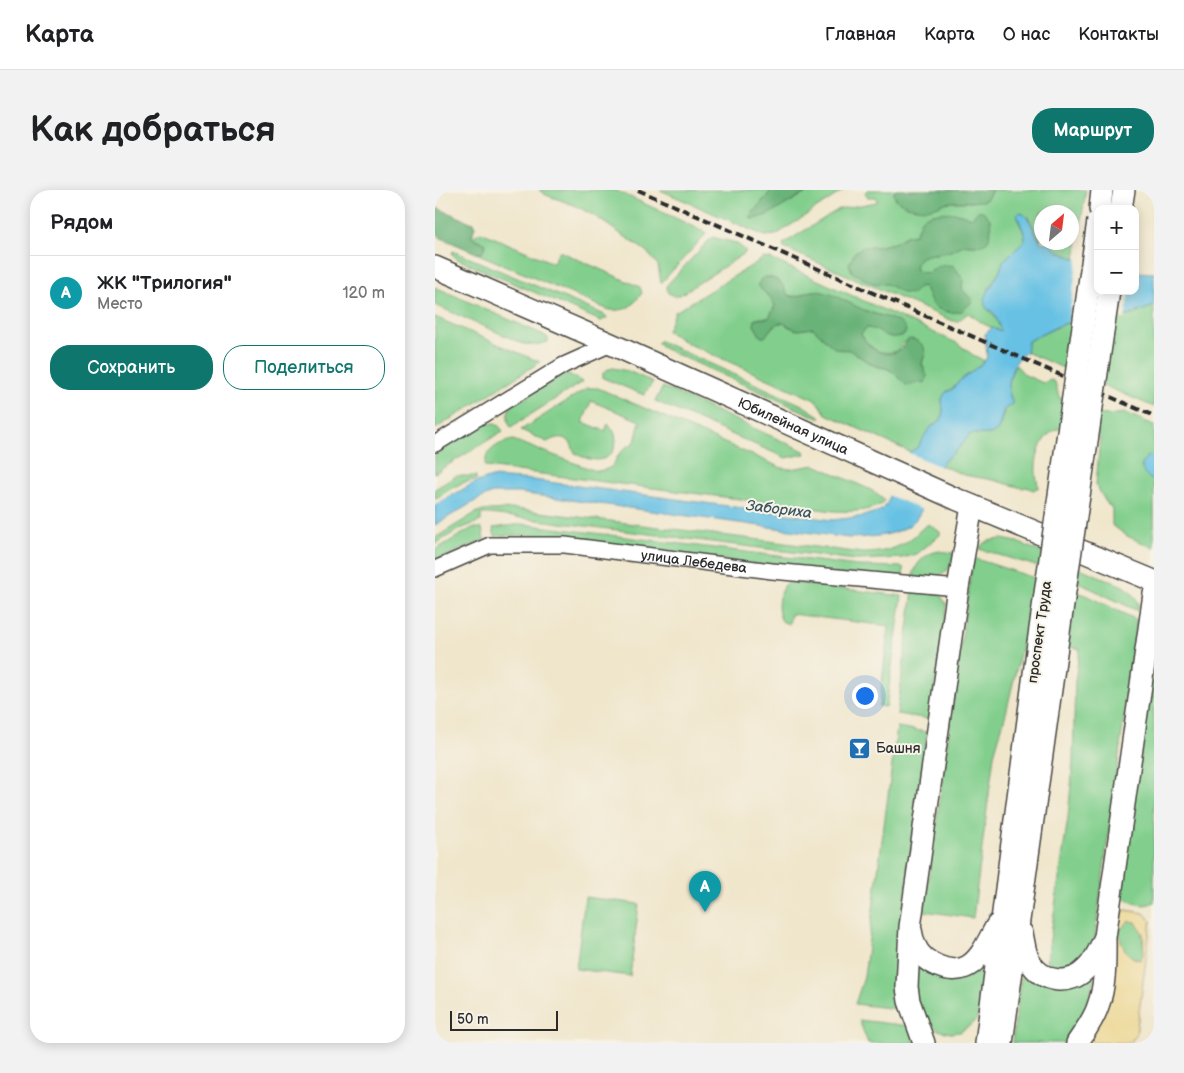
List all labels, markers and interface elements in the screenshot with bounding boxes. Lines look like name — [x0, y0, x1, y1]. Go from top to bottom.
text: Карта — [25, 20, 94, 49]
text: Главная — [825, 24, 896, 45]
text: Карта — [924, 24, 975, 45]
text: О нас — [1003, 24, 1050, 45]
text: Контакты — [1078, 24, 1159, 45]
button: Маршрут — [1032, 108, 1154, 153]
text: Как добраться — [30, 109, 276, 152]
north arrow — [1034, 205, 1079, 250]
map controls — [1094, 205, 1139, 295]
button: + — [1094, 205, 1139, 250]
text: Рядом — [50, 210, 113, 235]
button: − — [1094, 250, 1139, 295]
text: ЖК "Трилогия" — [97, 272, 232, 295]
text: A — [61, 284, 71, 303]
text: 120 m — [342, 284, 385, 303]
text: Место — [97, 295, 143, 314]
button: Сохранить — [50, 345, 213, 390]
button: Поделиться — [223, 345, 385, 390]
street label: Юбилейная улица — [735, 394, 852, 459]
water label: Забориха — [745, 496, 813, 523]
street label: улица Лебедева — [640, 547, 749, 577]
street label: проспект Труда — [1024, 579, 1055, 684]
your location — [852, 683, 878, 709]
bar icon: Башня — [848, 736, 872, 760]
place label: Башня — [876, 740, 921, 757]
pin: A — [689, 871, 721, 912]
scale bar — [450, 1008, 557, 1031]
text: 50 m — [457, 1011, 489, 1028]

